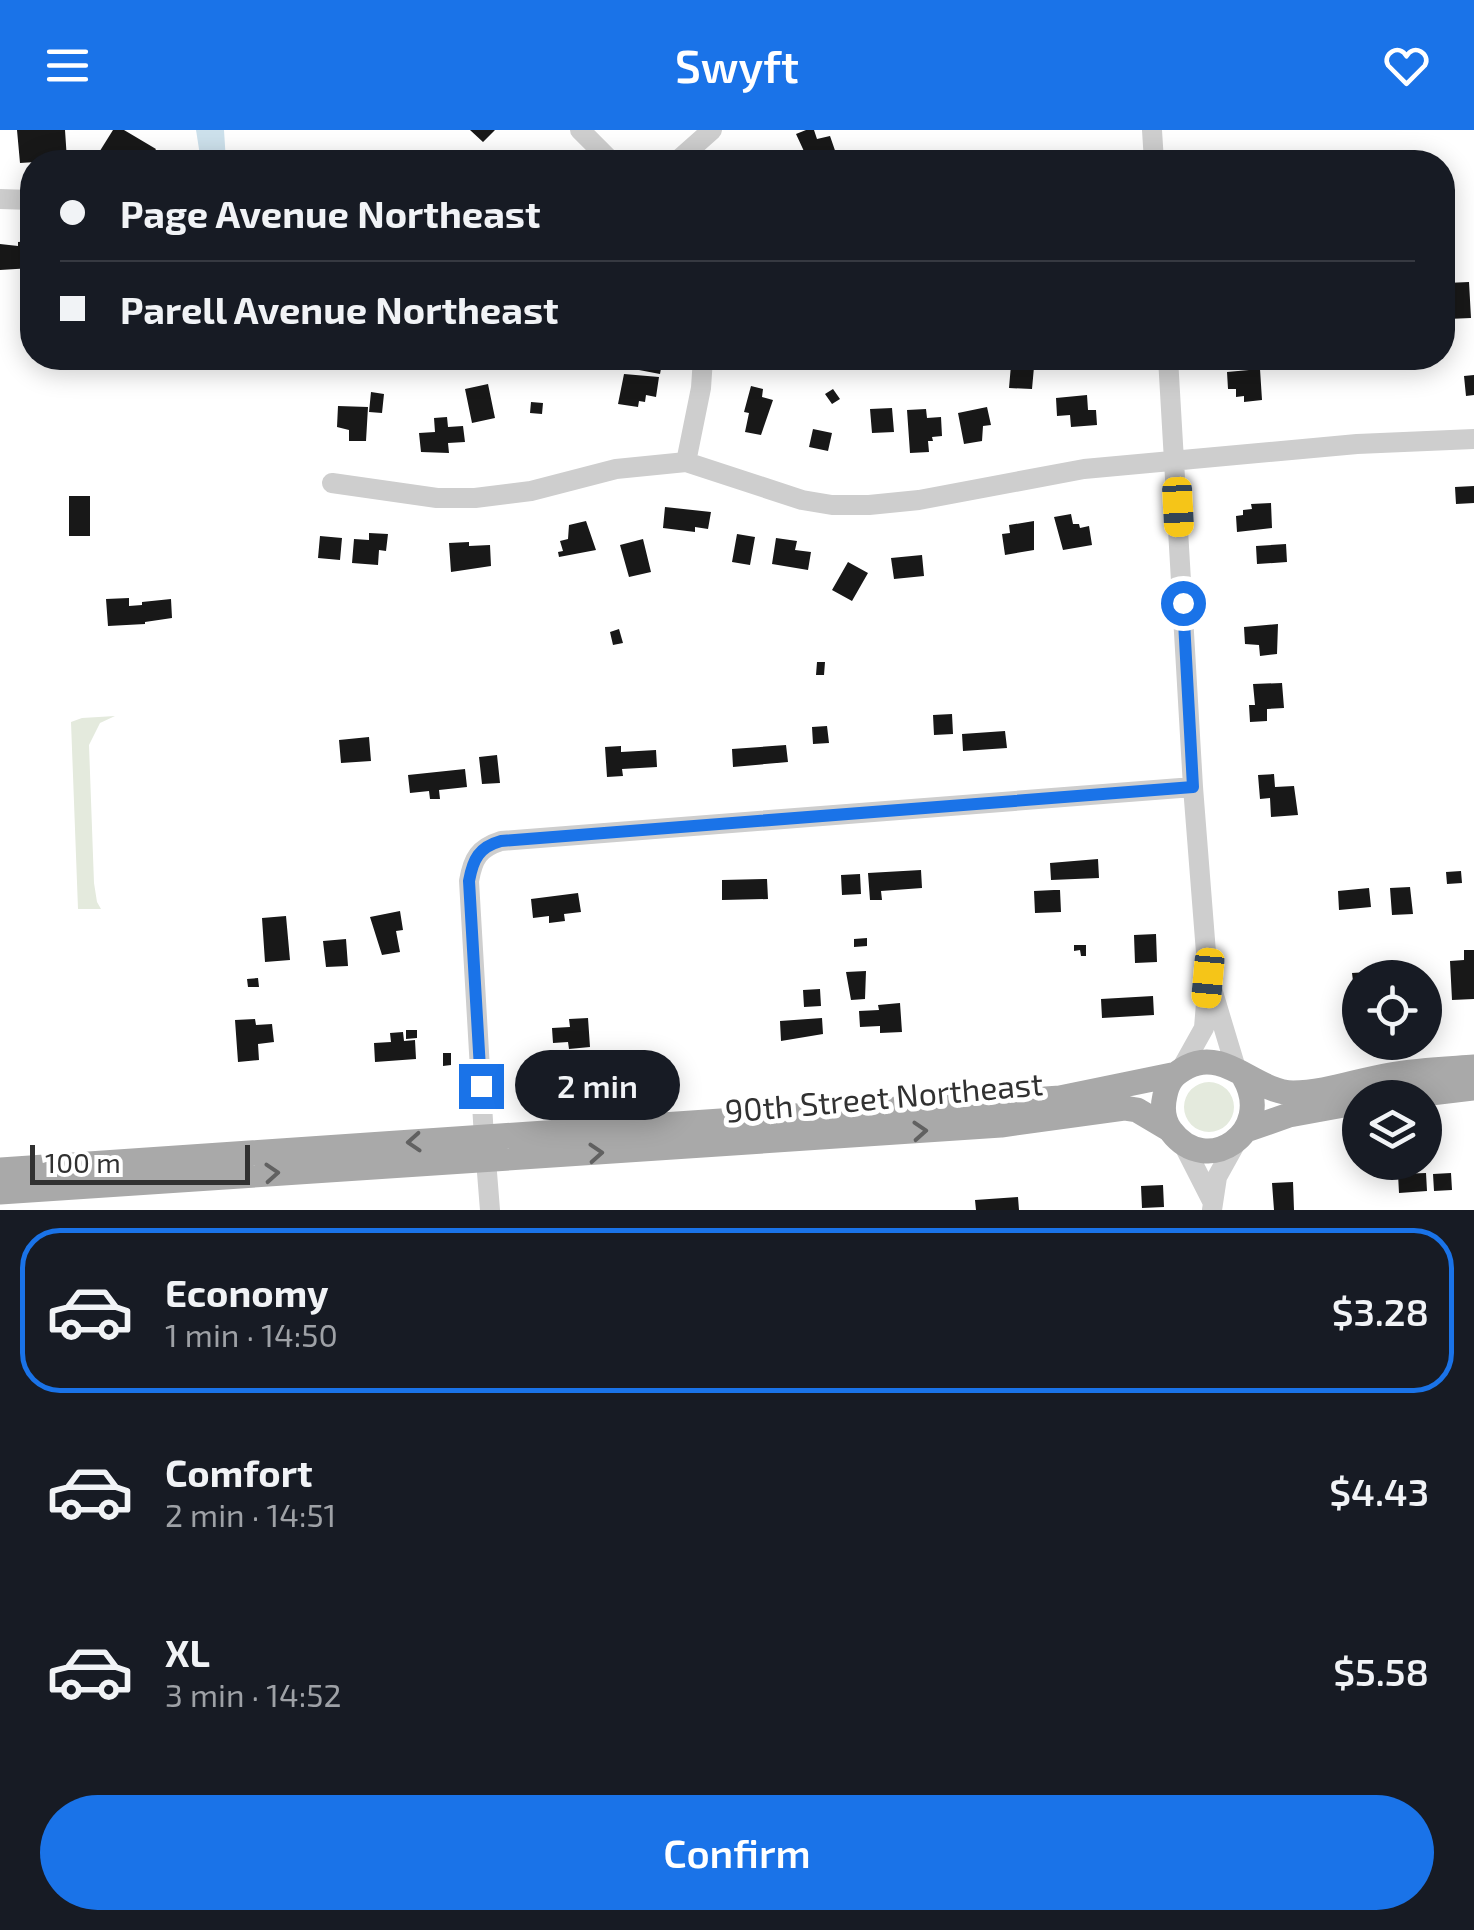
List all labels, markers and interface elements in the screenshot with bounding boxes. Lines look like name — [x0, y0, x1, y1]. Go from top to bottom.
icon: menu — [40, 38, 95, 93]
text: Swyft — [675, 38, 799, 92]
icon: heart — [1379, 38, 1434, 93]
text: Page Avenue Northeast — [120, 190, 541, 236]
text: Parell Avenue Northeast — [120, 286, 559, 332]
car — [1161, 476, 1195, 538]
route start — [1161, 581, 1206, 626]
car — [1190, 947, 1226, 1009]
map controls — [1342, 960, 1442, 1180]
button: locate — [1342, 960, 1442, 1060]
callout: 2 min — [516, 1051, 681, 1121]
street label: 90th Street Northeast — [723, 1063, 1044, 1129]
route end — [459, 1064, 504, 1109]
text: 2 min — [557, 1066, 638, 1104]
button: layers — [1342, 1080, 1442, 1180]
one-way arrow — [913, 1120, 929, 1142]
one-way arrow — [405, 1131, 421, 1153]
scale bar — [30, 1140, 250, 1184]
one-way arrow — [589, 1143, 605, 1164]
text: 100 m — [45, 1145, 121, 1179]
one-way arrow — [264, 1163, 280, 1184]
icon: car — [45, 1266, 135, 1356]
text: Economy — [165, 1269, 329, 1315]
text: $3.28 — [1332, 1288, 1429, 1334]
text: 1 min · 14:50 — [165, 1315, 338, 1353]
icon: car — [45, 1446, 135, 1536]
text: Comfort — [165, 1449, 313, 1495]
text: $4.43 — [1329, 1468, 1429, 1514]
text: 2 min · 14:51 — [165, 1495, 336, 1533]
icon: car — [45, 1626, 135, 1716]
text: XL — [165, 1629, 210, 1675]
text: $5.58 — [1333, 1648, 1429, 1694]
text: 3 min · 14:52 — [165, 1675, 341, 1713]
button: Confirm — [40, 1795, 1434, 1910]

